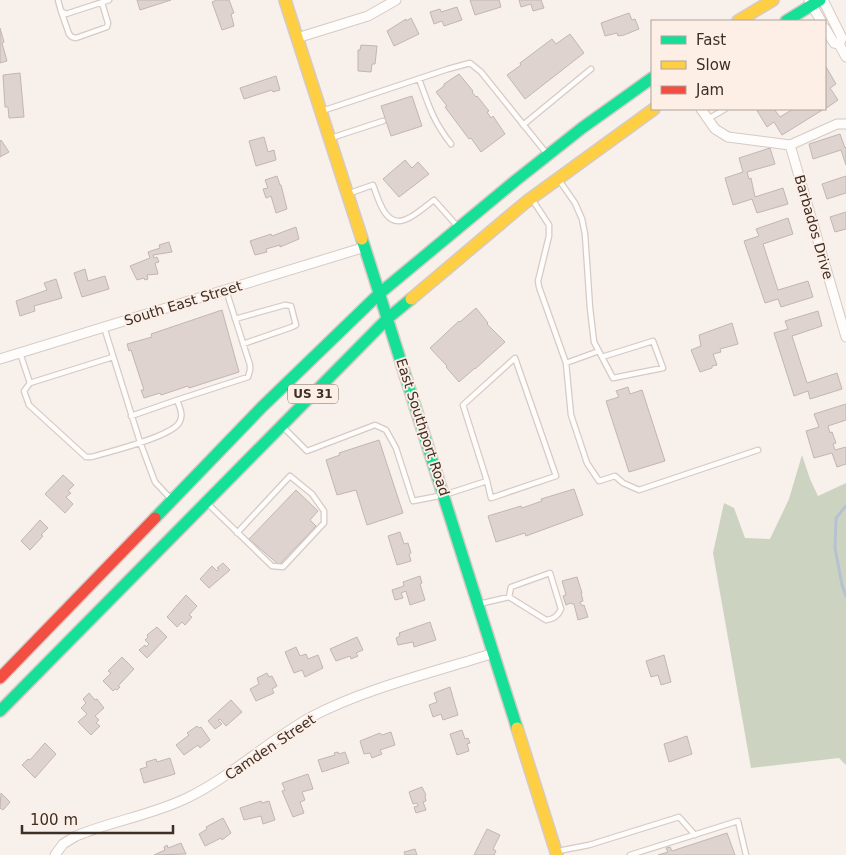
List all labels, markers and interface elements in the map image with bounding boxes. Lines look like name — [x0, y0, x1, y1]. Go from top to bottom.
legend — [651, 20, 826, 110]
text: Fast — [696, 31, 726, 49]
text: Slow — [696, 56, 731, 74]
text: Jam — [695, 81, 724, 99]
street label: Barbados Drive — [791, 173, 837, 281]
street label: South East Street — [122, 277, 244, 329]
street label: East Southport Road — [393, 356, 453, 498]
road number: US 31 — [288, 384, 338, 404]
street label: Camden Street — [222, 711, 319, 783]
scale bar — [22, 802, 174, 834]
text: 100 m — [30, 811, 78, 829]

